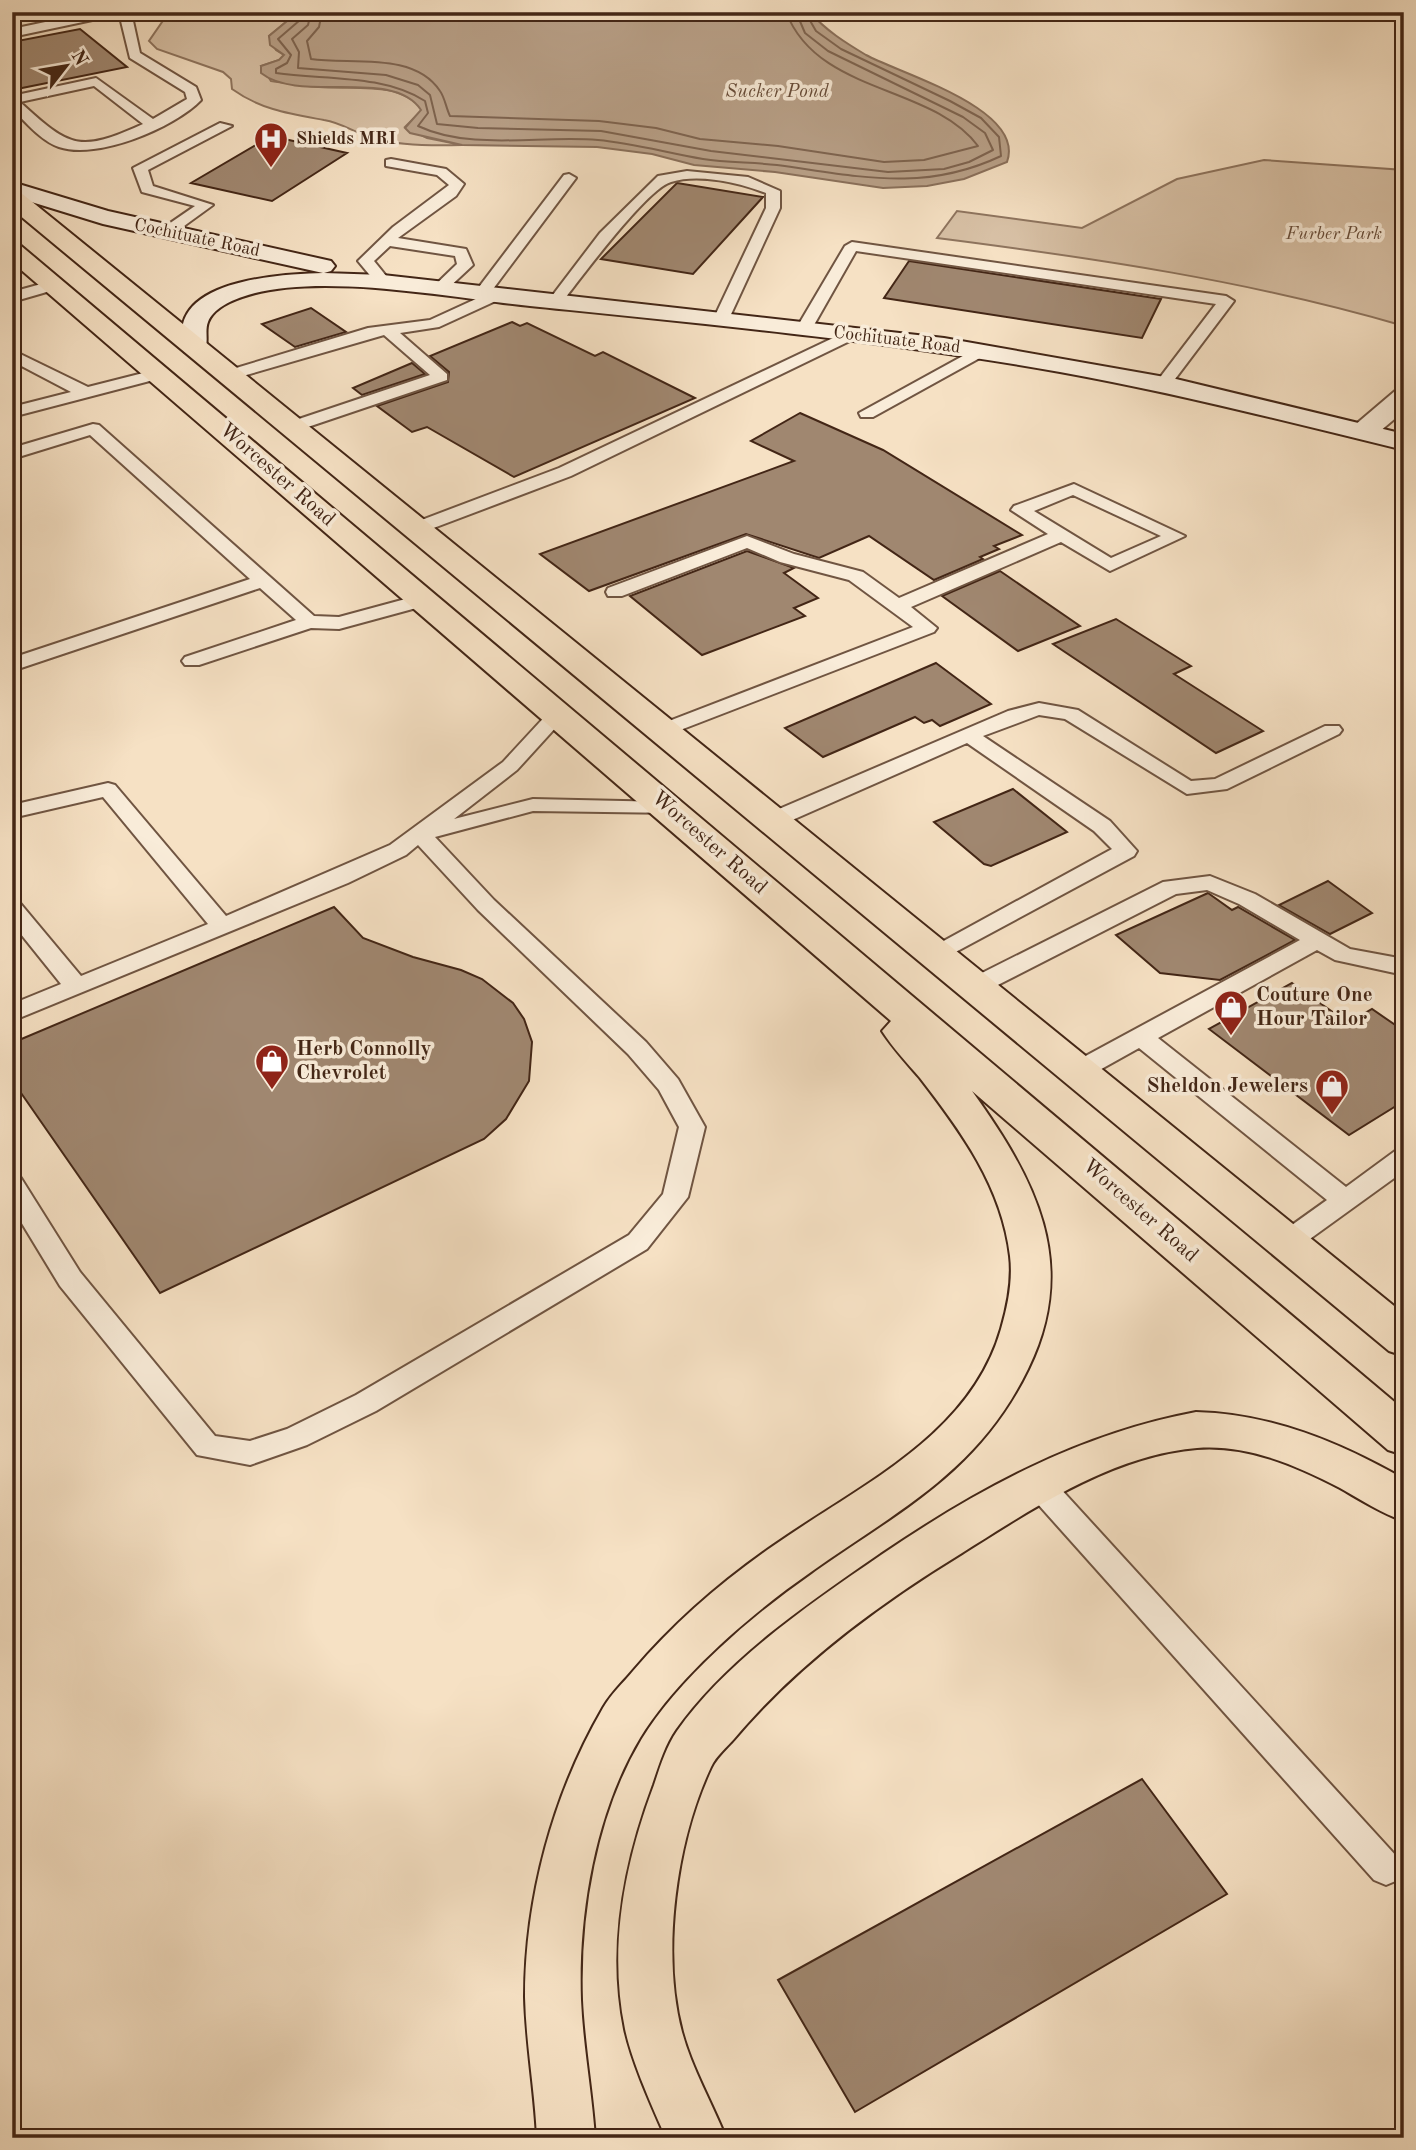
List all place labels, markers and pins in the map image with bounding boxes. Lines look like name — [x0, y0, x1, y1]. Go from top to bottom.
hospital icon: Shields MRI — [252, 120, 290, 169]
place label: Shields MRI — [296, 130, 396, 148]
place label: Couture One Hour Tailor — [1256, 985, 1373, 1030]
shop icon: Couture One Hour Tailor — [1212, 988, 1250, 1037]
place label: Herb Connolly Chevrolet — [296, 1039, 432, 1084]
shop icon: Herb Connolly Chevrolet — [253, 1042, 291, 1091]
shop icon: Sheldon Jewelers — [1313, 1067, 1351, 1116]
place label: Sheldon Jewelers — [1147, 1076, 1308, 1097]

